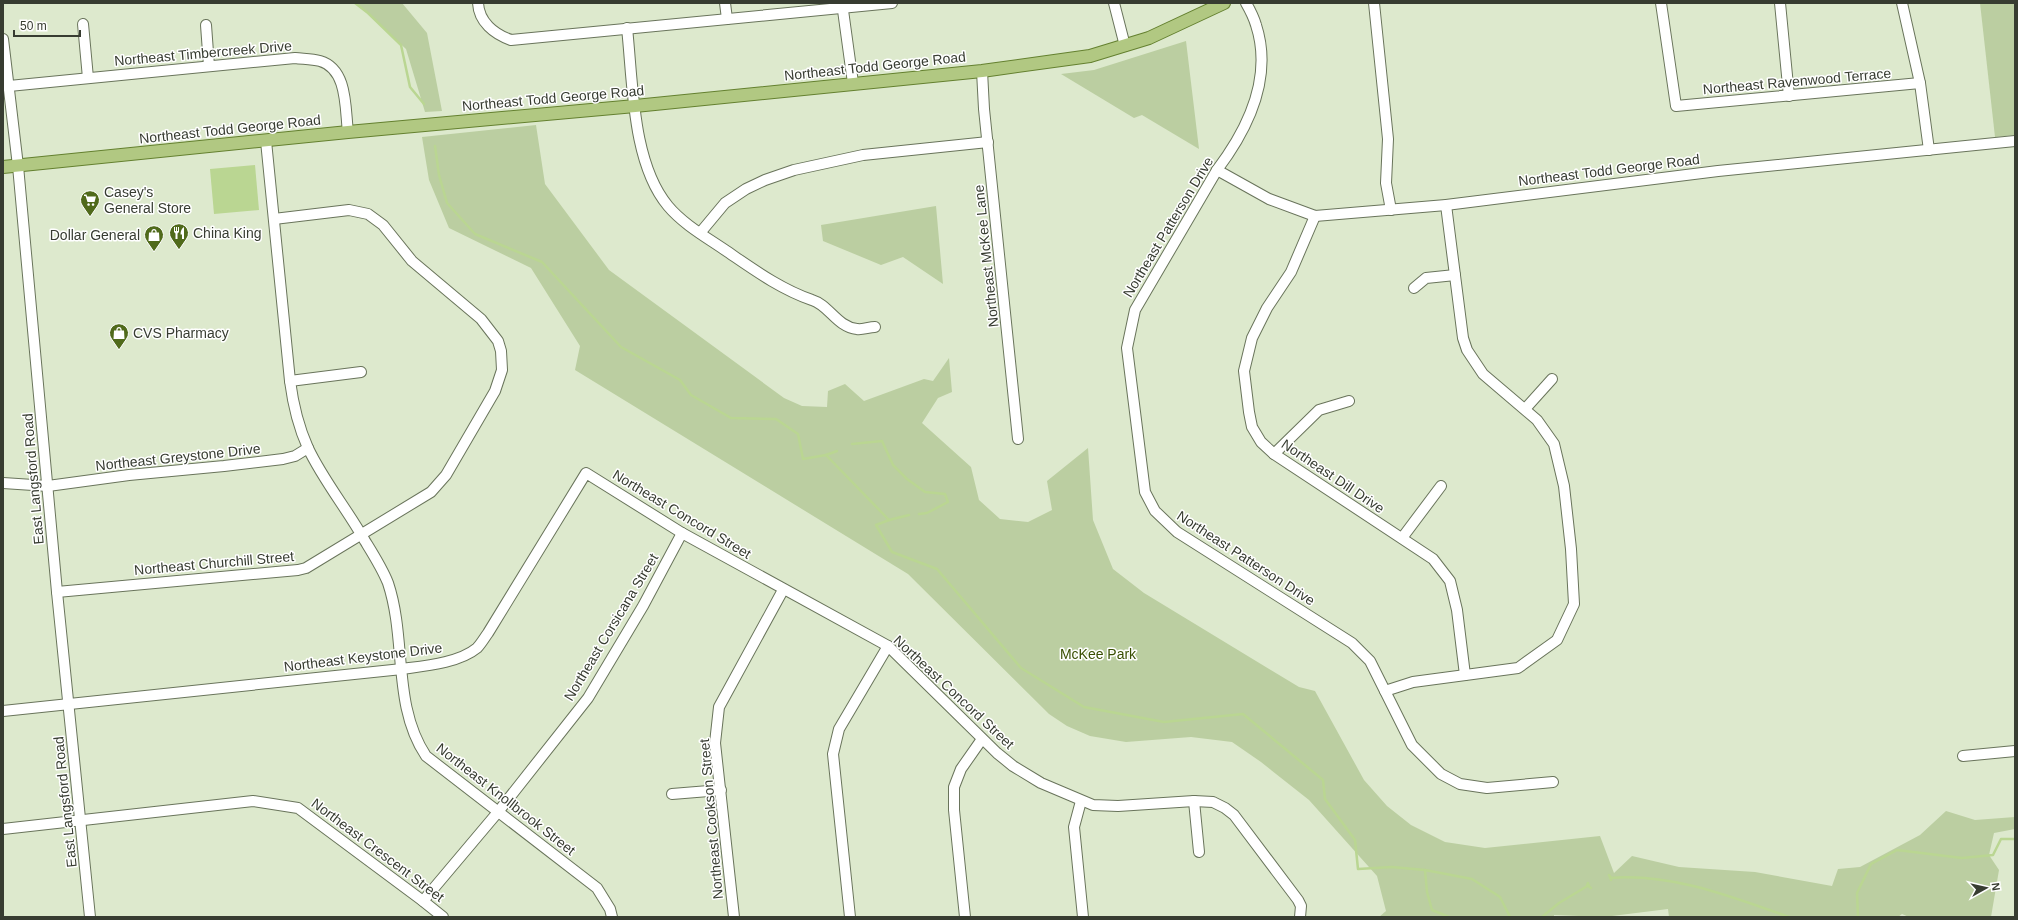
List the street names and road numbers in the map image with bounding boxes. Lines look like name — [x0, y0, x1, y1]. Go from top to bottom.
street label: Northeast Timbercreek Drive — [114, 37, 293, 69]
street label: Northeast Todd George Road — [783, 48, 967, 84]
street label: Northeast Ravenwood Terrace — [1702, 65, 1892, 97]
street label: Northeast Todd George Road — [461, 82, 645, 114]
street label: Northeast Todd George Road — [138, 111, 322, 147]
street label: Northeast Todd George Road — [1517, 151, 1701, 189]
street label: Northeast Patterson Drive — [1120, 154, 1216, 300]
street label: Northeast McKee Lane — [971, 184, 1001, 328]
street label: East Langsford Road — [19, 413, 47, 545]
street label: Northeast Dill Drive — [1279, 436, 1388, 516]
street label: Northeast Greystone Drive — [95, 440, 261, 474]
street label: Northeast Concord Street — [610, 466, 754, 562]
street label: Northeast Patterson Drive — [1174, 507, 1318, 609]
street label: Northeast Churchill Street — [133, 548, 295, 578]
street label: Northeast Corsicana Street — [561, 550, 661, 703]
street label: Northeast Concord Street — [890, 632, 1018, 752]
street label: Northeast Keystone Drive — [283, 639, 443, 675]
street label: East Langsford Road — [50, 736, 80, 868]
street label: Northeast Cookson Street — [696, 738, 726, 900]
street label: Northeast Knollbrook Street — [433, 740, 579, 858]
street label: Northeast Crescent Street — [309, 795, 448, 905]

